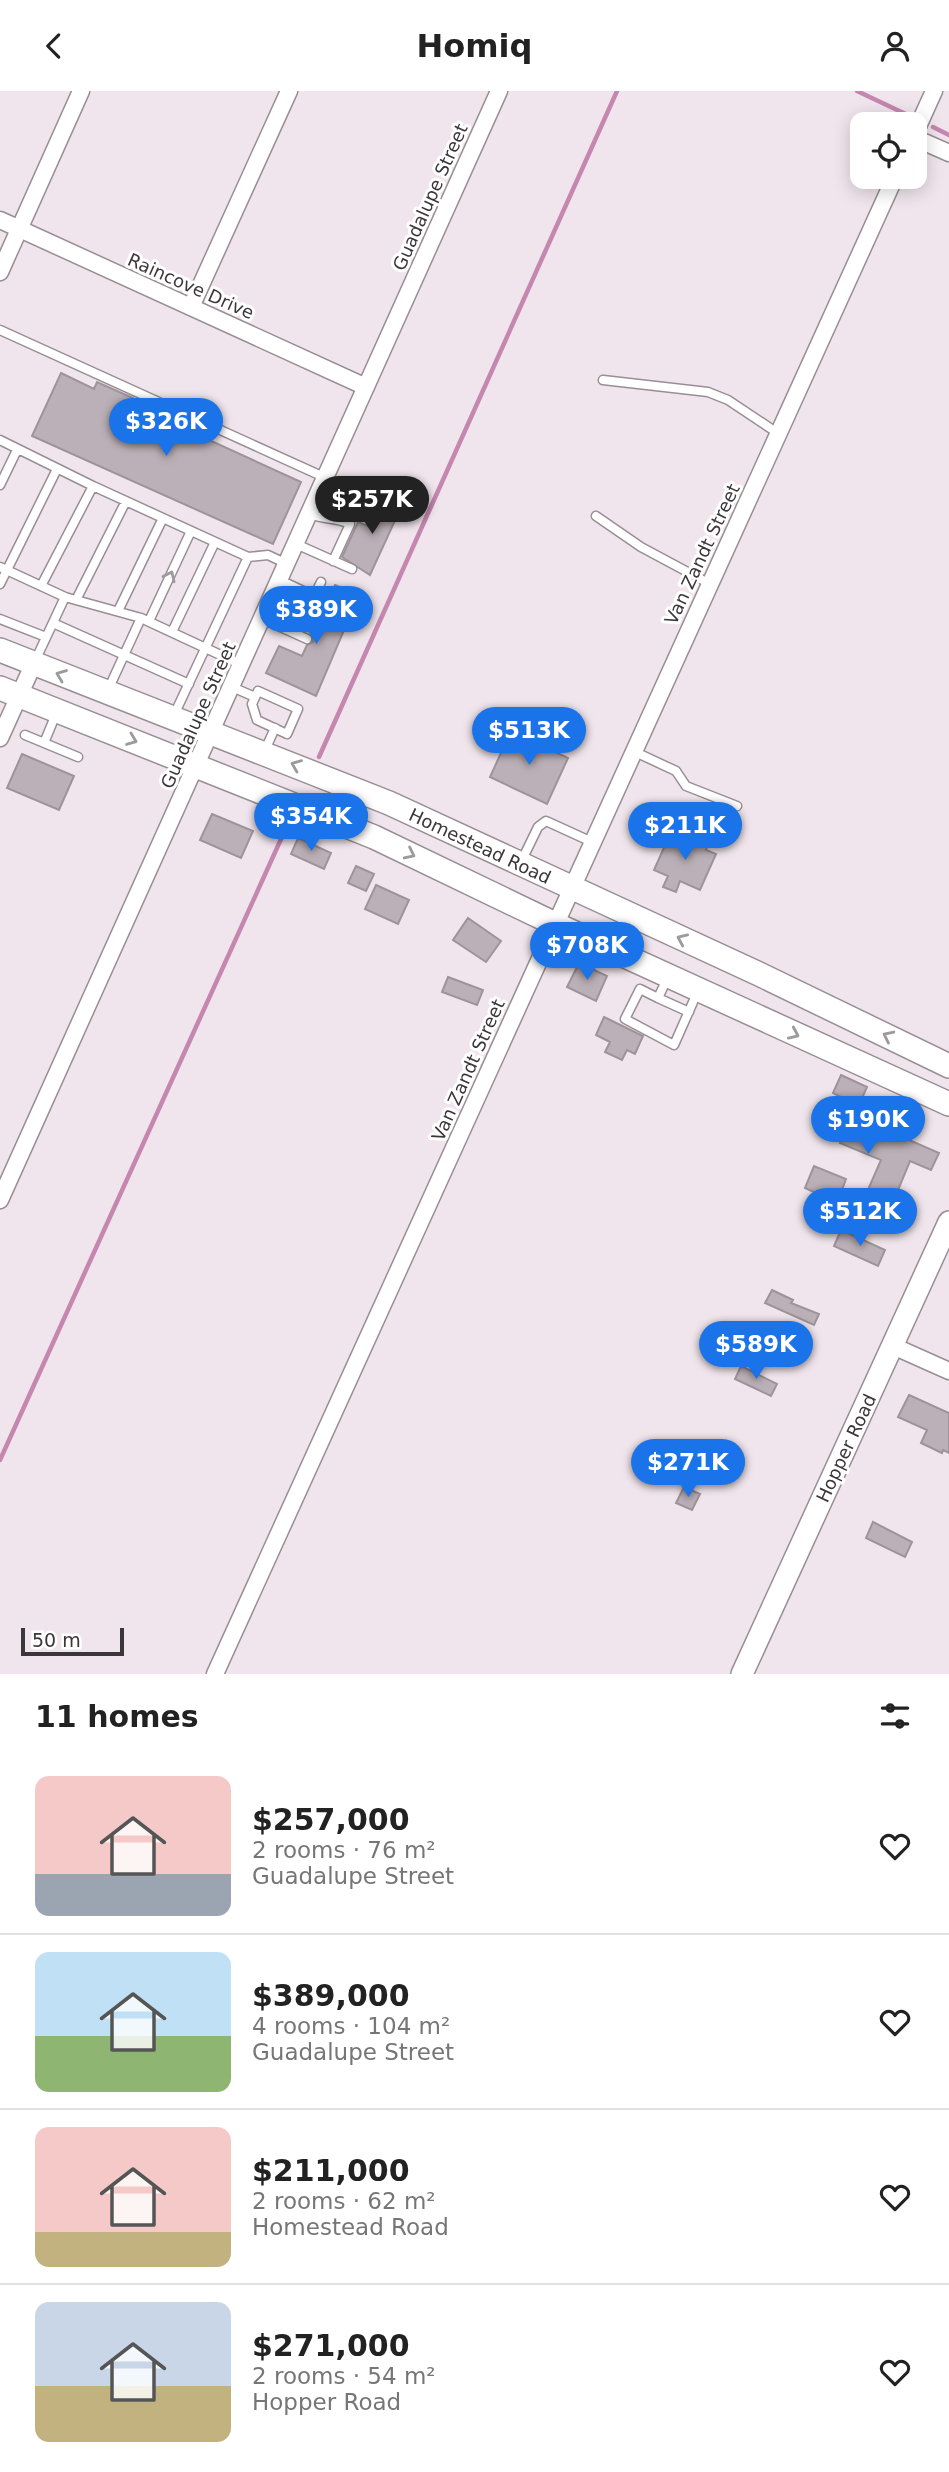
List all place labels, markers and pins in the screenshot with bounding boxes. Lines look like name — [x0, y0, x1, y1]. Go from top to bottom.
pin: $326K — [117, 399, 215, 458]
pin: $257K — [323, 477, 421, 536]
pin: $389K — [267, 587, 365, 646]
pin: $513K — [480, 707, 578, 767]
pin: $354K — [262, 793, 360, 853]
pin: $211K — [636, 803, 734, 862]
pin: $708K — [538, 923, 636, 982]
pin: $190K — [819, 1097, 917, 1156]
pin: $512K — [811, 1189, 909, 1248]
pin: $589K — [707, 1321, 805, 1381]
pin: $271K — [639, 1439, 737, 1499]

